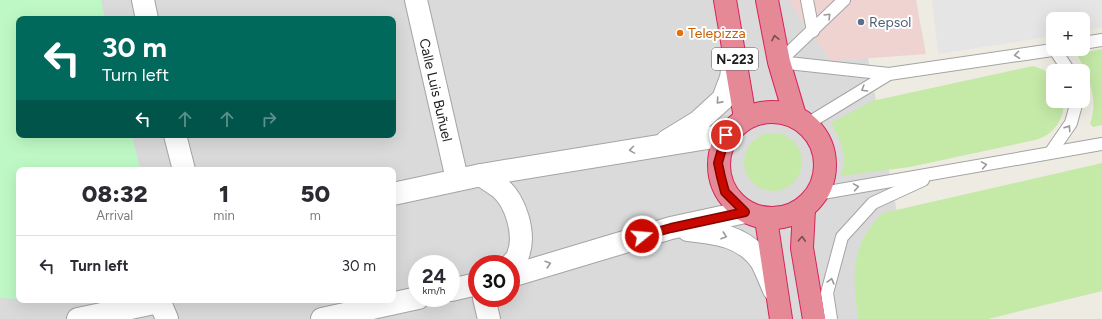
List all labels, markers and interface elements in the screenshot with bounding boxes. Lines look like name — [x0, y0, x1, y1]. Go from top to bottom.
map controls — [1046, 12, 1090, 108]
button: + — [1046, 12, 1090, 56]
one-way arrow — [823, 13, 831, 20]
place label: Repsol — [869, 14, 911, 31]
marker: Repsol — [856, 17, 866, 27]
place label: Telepizza — [688, 25, 746, 42]
marker: Telepizza — [675, 28, 685, 38]
text: 30 m — [102, 30, 167, 64]
icon: left — [36, 32, 88, 84]
one-way arrow — [771, 35, 779, 41]
street label: Calle Luis Buñuel — [415, 37, 456, 143]
road number: N-223 — [712, 48, 758, 70]
one-way arrow — [1013, 50, 1020, 59]
text: Turn left — [102, 64, 169, 86]
button: − — [1046, 64, 1090, 108]
one-way arrow — [861, 84, 868, 91]
one-way arrow — [717, 97, 724, 104]
icon: left — [132, 108, 154, 130]
icon: ahead — [174, 108, 196, 130]
icon: ahead — [216, 108, 238, 130]
icon: right — [258, 108, 280, 130]
pin — [709, 118, 743, 152]
icon: arrive — [715, 124, 737, 146]
one-way arrow — [1063, 125, 1070, 132]
one-way arrow — [629, 146, 636, 154]
one-way arrow — [981, 161, 987, 169]
text: 08:32 — [82, 179, 148, 208]
text: 1 — [219, 179, 229, 208]
text: 50 — [301, 179, 330, 208]
one-way arrow — [853, 183, 859, 192]
text: Arrival — [96, 208, 133, 223]
text: min — [213, 208, 235, 223]
text: m — [310, 208, 321, 223]
position arrow — [621, 215, 663, 257]
one-way arrow — [720, 231, 727, 239]
one-way arrow — [798, 236, 807, 242]
icon: left — [36, 255, 58, 277]
speed limit sign: 30 — [468, 255, 520, 307]
text: Turn left — [70, 257, 128, 275]
text: 30 m — [342, 257, 376, 275]
one-way arrow — [545, 260, 552, 269]
text: 24 — [422, 264, 446, 288]
one-way arrow — [826, 277, 834, 284]
text: km/h — [423, 284, 445, 297]

